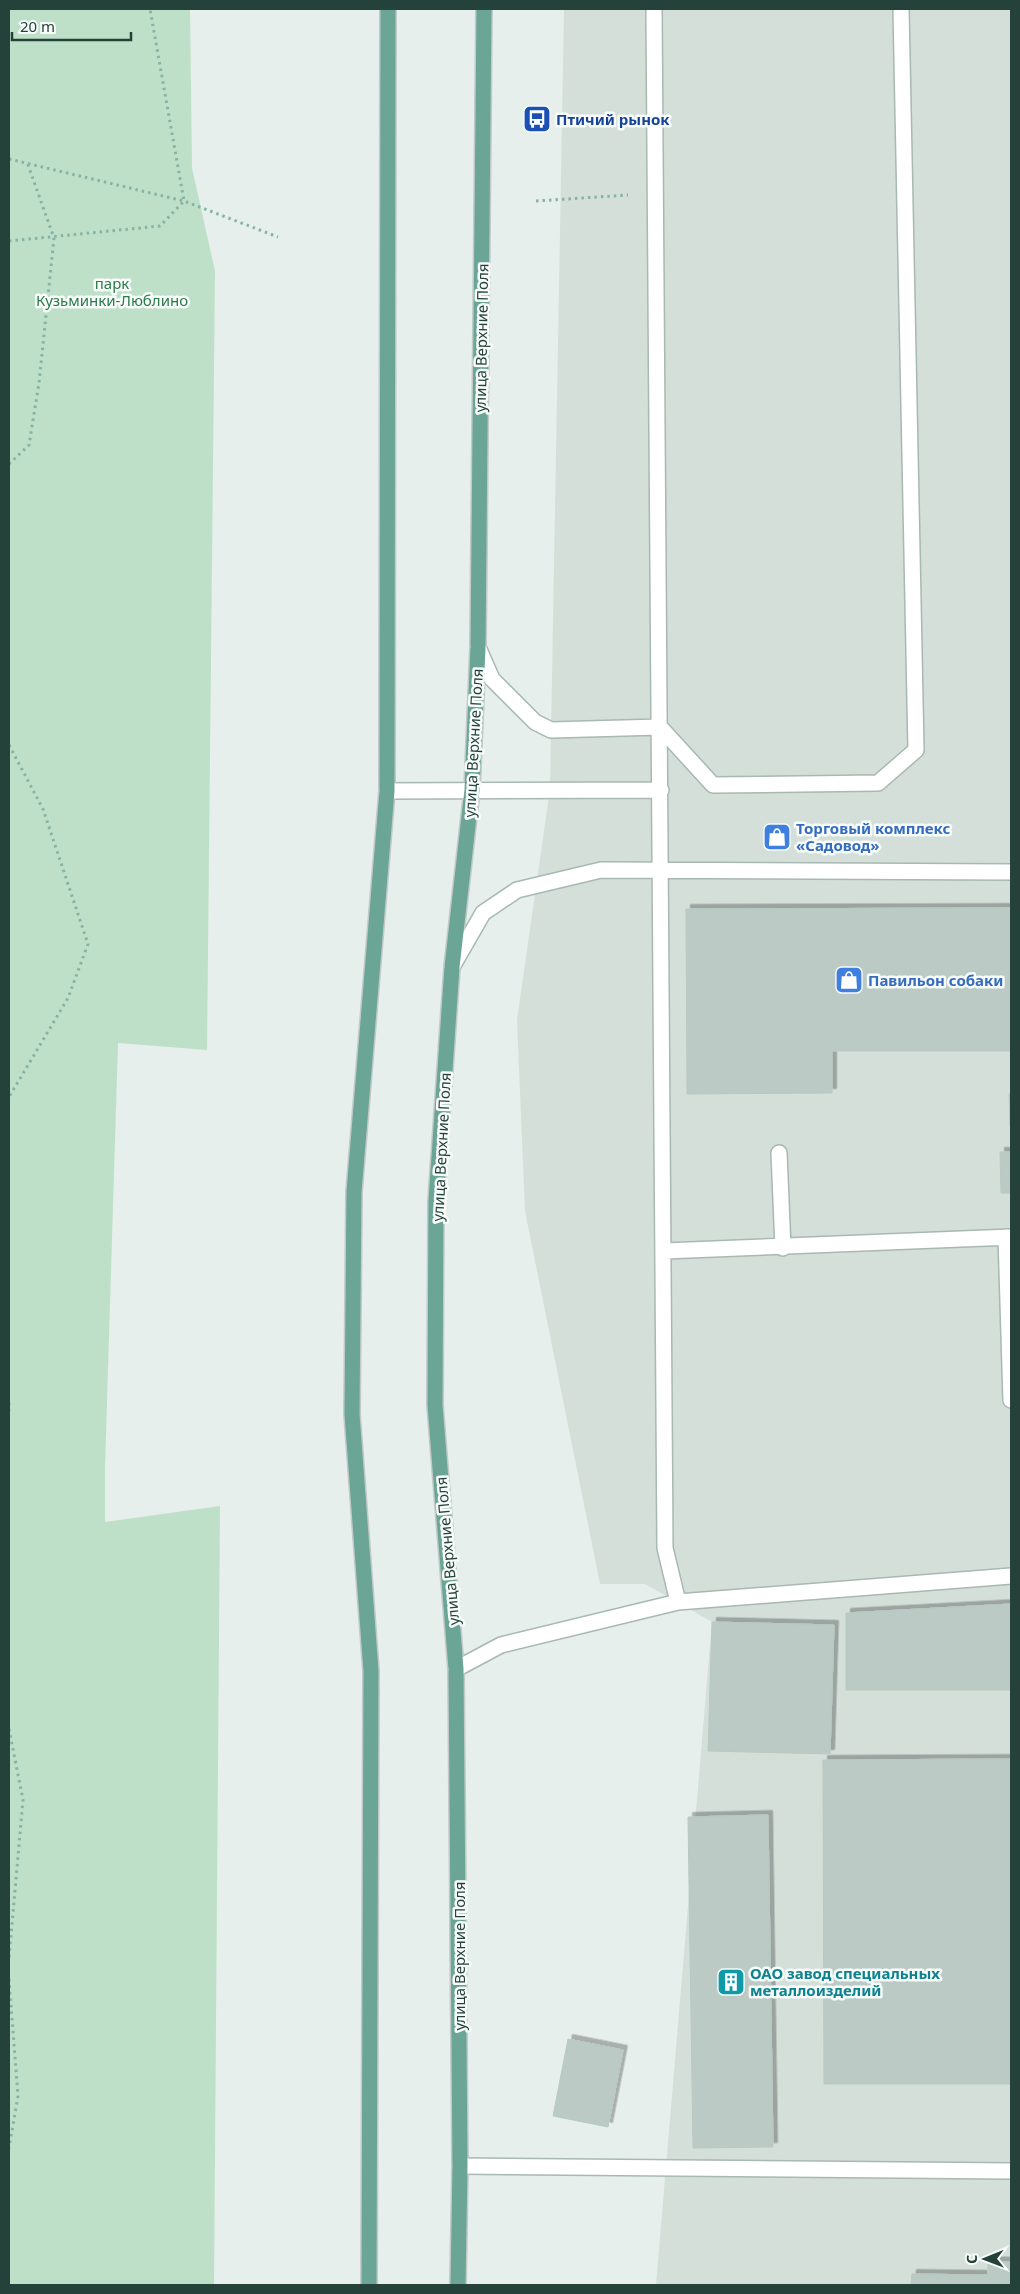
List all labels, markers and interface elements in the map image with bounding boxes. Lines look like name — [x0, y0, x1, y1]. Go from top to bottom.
scale bar — [12, 10, 131, 42]
text: 20 m — [20, 16, 55, 36]
bus stop icon: Птичий рынок — [522, 104, 552, 134]
place label: Птичий рынок — [556, 109, 670, 129]
street label: улица Верхние Поля — [470, 263, 492, 413]
park label: парк Кузьминки-Люблино — [36, 273, 188, 310]
street label: улица Верхние Поля — [459, 668, 487, 818]
place label: Торговый комплекс «Садовод» — [796, 818, 951, 855]
shop icon: Торговый комплекс «Садовод» — [762, 822, 792, 852]
shop icon: Павильон собаки — [834, 965, 864, 995]
place label: Павильон собаки — [868, 970, 1003, 990]
street label: улица Верхние Поля — [427, 1072, 455, 1222]
street label: улица Верхние Поля — [431, 1476, 463, 1626]
street label: улица Верхние Поля — [449, 1882, 469, 2030]
place label: ОАО завод специальных металлоизделий — [750, 1963, 940, 2000]
building icon: ОАО завод специальных металлоизделий — [716, 1967, 746, 1997]
north arrow — [960, 2234, 1010, 2284]
text: С — [962, 2255, 981, 2264]

